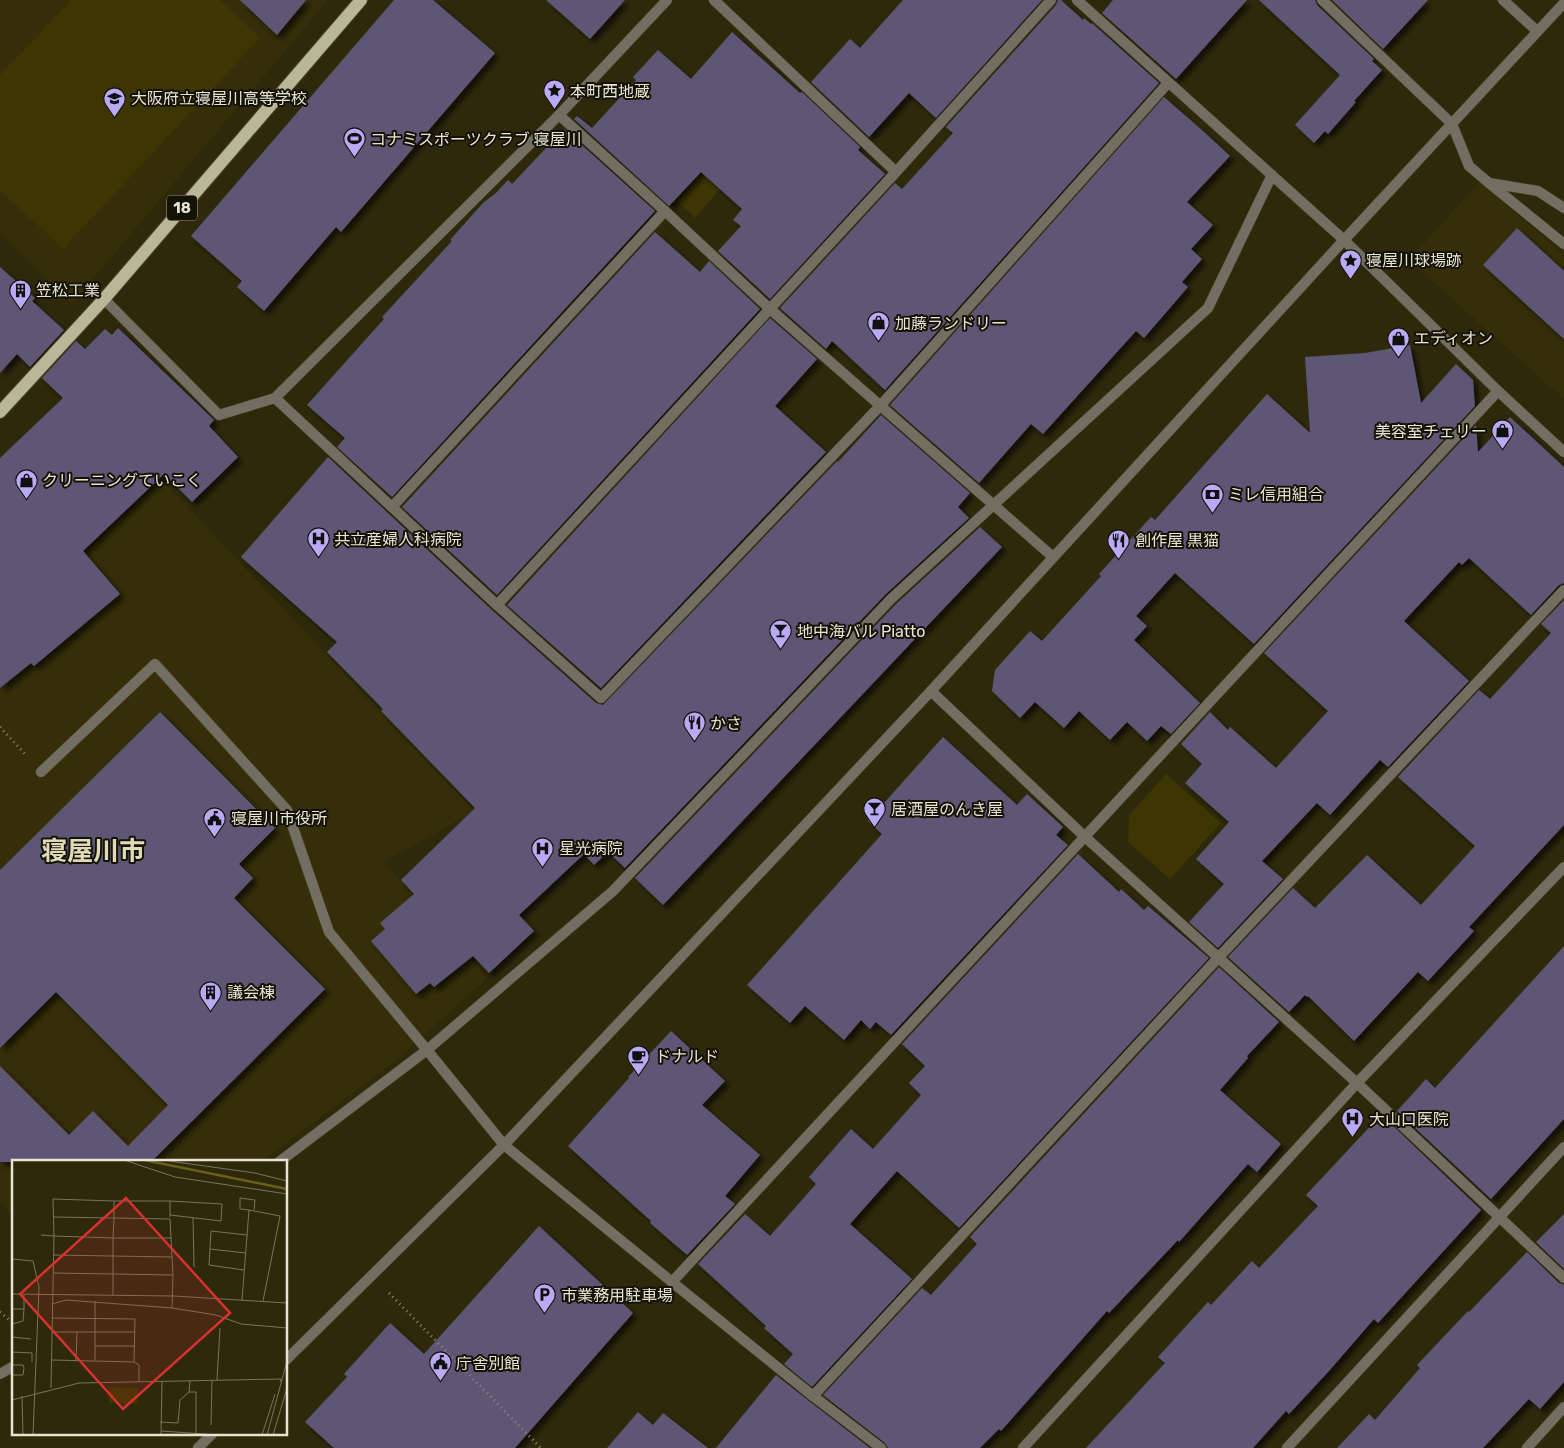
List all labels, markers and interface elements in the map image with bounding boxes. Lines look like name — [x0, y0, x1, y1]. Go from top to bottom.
place icon: 本町西地蔵 — [542, 79, 566, 110]
place label: 本町西地蔵 — [570, 82, 650, 101]
school or university icon: 大阪府立寝屋川高等学校 — [103, 86, 127, 117]
place label: 大阪府立寝屋川高等学校 — [131, 89, 307, 108]
sports icon: コナミスポーツクラブ 寝屋川 — [342, 127, 366, 158]
place label: コナミスポーツクラブ 寝屋川 — [370, 130, 582, 149]
road number: 18 — [167, 196, 197, 220]
place icon: 寝屋川球場跡 — [1338, 248, 1362, 279]
place label: 寝屋川球場跡 — [1366, 251, 1462, 270]
building icon: 笠松工業 — [8, 278, 32, 309]
place label: 笠松工業 — [36, 281, 100, 300]
shop icon: 加藤ランドリー — [867, 311, 891, 342]
place label: 加藤ランドリー — [895, 314, 1007, 333]
shop icon: エディオン — [1386, 326, 1410, 357]
place label: エディオン — [1414, 329, 1493, 348]
shop icon: 美容室チェリー — [1491, 419, 1515, 450]
place label: 美容室チェリー — [1375, 422, 1487, 441]
shop icon: クリーニングていこく — [14, 468, 38, 499]
place label: クリーニングていこく — [42, 471, 202, 490]
bank icon: ミレ信用組合 — [1200, 482, 1224, 513]
place label: ミレ信用組合 — [1228, 485, 1324, 504]
hospital icon: 共立産婦人科病院 — [306, 527, 330, 558]
restaurant icon: 創作屋 黒猫 — [1107, 528, 1131, 559]
place label: 共立産婦人科病院 — [334, 530, 462, 549]
place label: 創作屋 黒猫 — [1135, 531, 1219, 550]
bar icon: 地中海バル Piatto — [769, 619, 793, 650]
place label: 地中海バル Piatto — [797, 622, 926, 641]
restaurant icon: かさ — [682, 711, 706, 742]
place label: かさ — [710, 714, 742, 733]
bar icon: 居酒屋のんき屋 — [863, 797, 887, 828]
place label: 居酒屋のんき屋 — [891, 800, 1003, 819]
public building icon: 寝屋川市役所 — [203, 806, 227, 837]
place label: 寝屋川市役所 — [231, 809, 327, 828]
district label: 寝屋川市 — [41, 836, 145, 867]
hospital icon: 星光病院 — [531, 836, 555, 867]
place label: 星光病院 — [559, 839, 623, 858]
building icon: 議会棟 — [199, 980, 223, 1011]
place label: 議会棟 — [227, 983, 275, 1002]
cafe icon: ドナルド — [627, 1044, 651, 1075]
place label: ドナルド — [655, 1047, 719, 1066]
hospital icon: 大山口医院 — [1341, 1107, 1365, 1138]
place label: 大山口医院 — [1369, 1110, 1449, 1129]
inset map — [12, 1160, 288, 1436]
parking icon: 市業務用駐車場 — [533, 1283, 557, 1314]
place label: 市業務用駐車場 — [561, 1286, 673, 1305]
public building icon: 庁舎別館 — [428, 1351, 452, 1382]
place label: 庁舎別館 — [456, 1354, 520, 1373]

